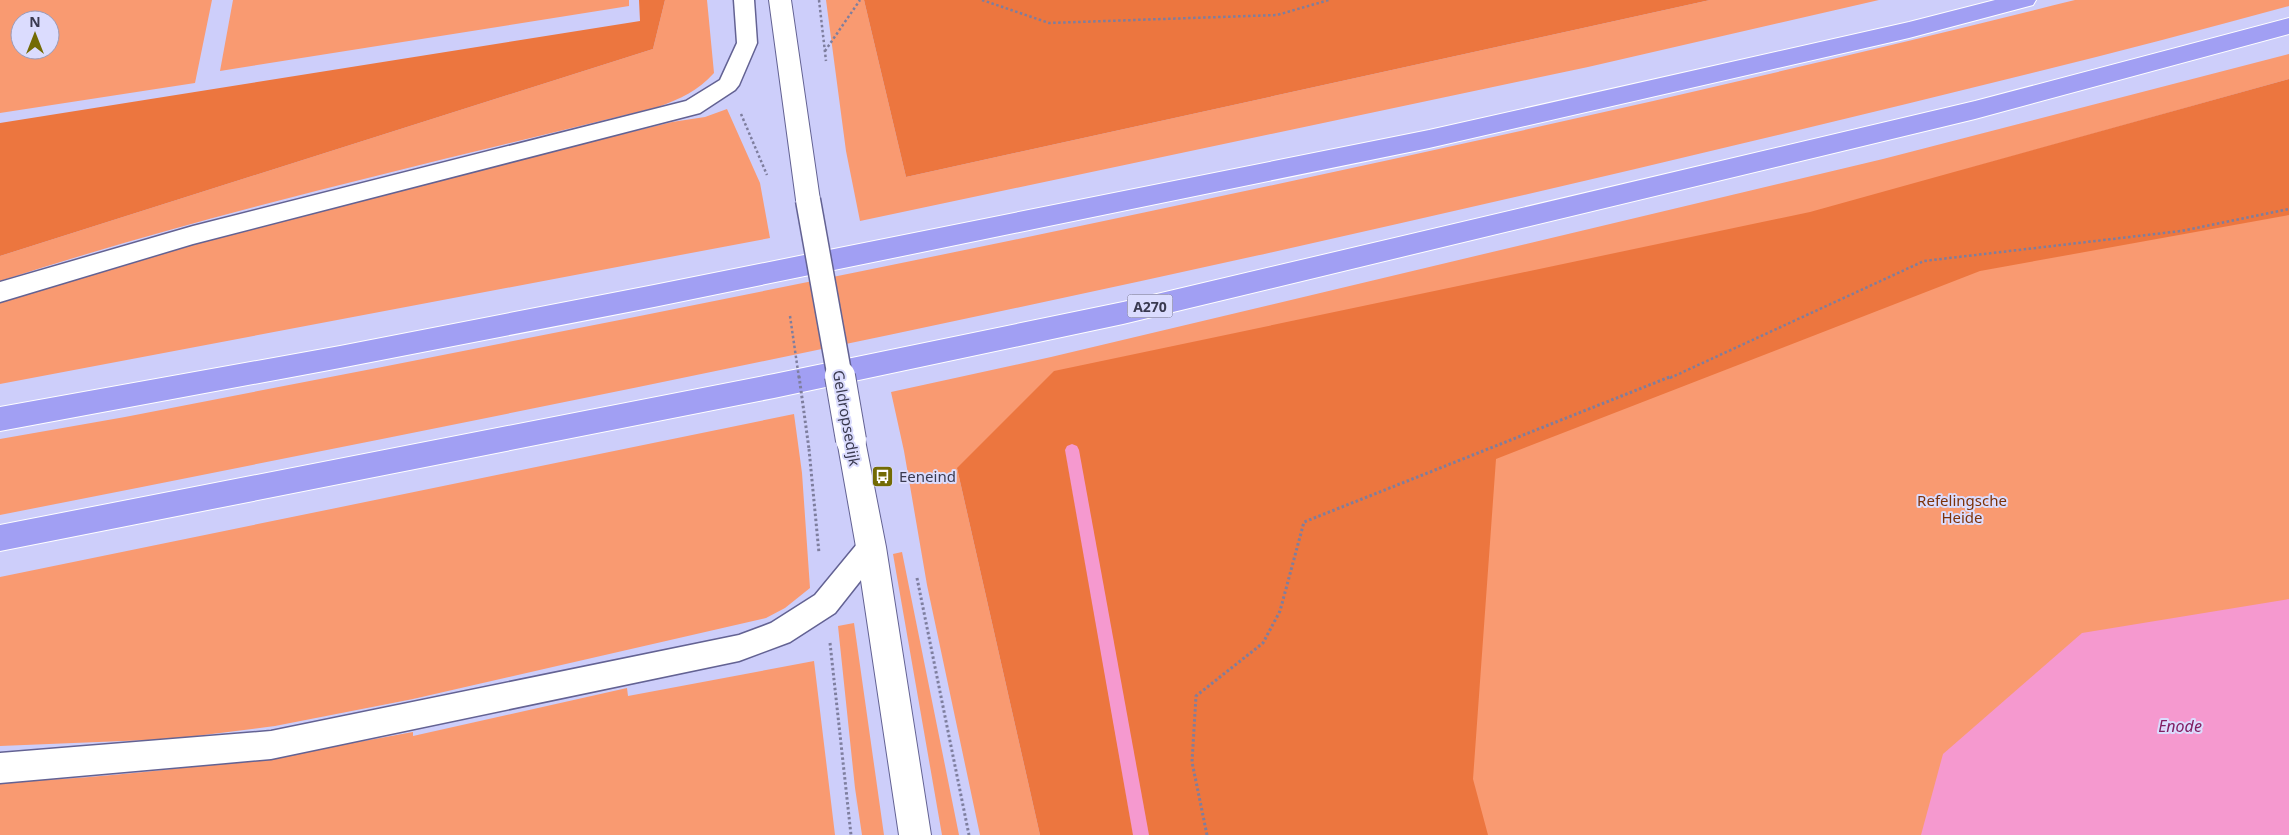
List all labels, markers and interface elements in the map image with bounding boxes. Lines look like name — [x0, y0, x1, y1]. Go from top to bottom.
north arrow — [10, 10, 60, 60]
text: N — [29, 12, 41, 31]
road number: A270 — [1128, 294, 1172, 318]
street label: Geldropsedijk — [829, 368, 865, 468]
bus stop icon: Eeneind — [871, 464, 895, 488]
place label: Eeneind — [899, 466, 956, 486]
park label: Refelingsche Heide — [1917, 490, 2007, 527]
water label: Enode — [2158, 715, 2202, 737]

